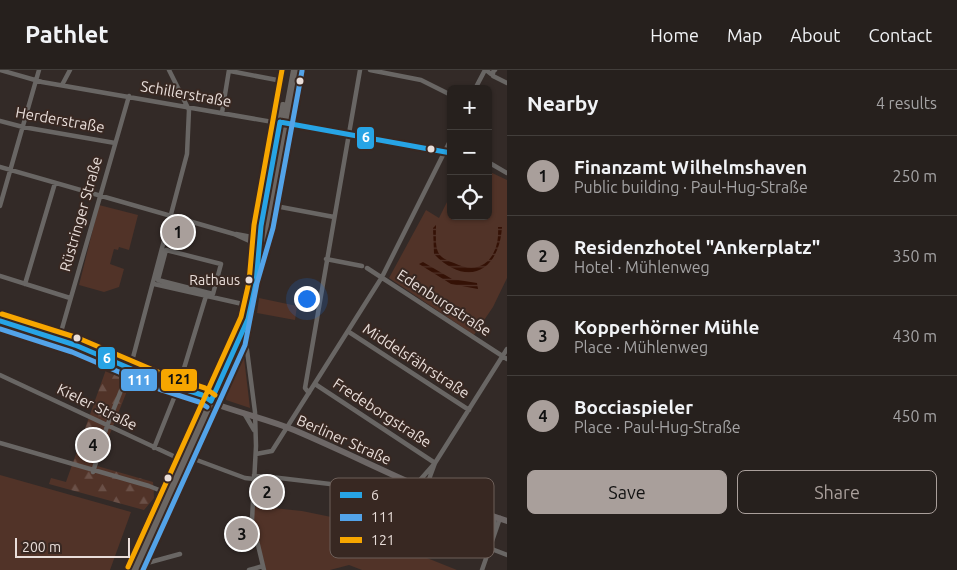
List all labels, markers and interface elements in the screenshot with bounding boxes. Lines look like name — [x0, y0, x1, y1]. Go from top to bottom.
text: Pathlet — [25, 21, 109, 48]
text: Home — [650, 25, 699, 45]
text: Map — [727, 25, 762, 45]
text: About — [790, 25, 840, 45]
text: Contact — [868, 25, 932, 45]
unlabelled marker — [295, 76, 305, 86]
street label: Schillerstraße — [139, 77, 233, 110]
map controls — [447, 85, 492, 220]
button: + — [447, 85, 492, 130]
text: Nearby — [527, 91, 598, 115]
text: 4 results — [876, 94, 937, 112]
street label: Herderstraße — [14, 103, 106, 136]
line badge: 6 — [356, 126, 375, 150]
text: 6 — [362, 129, 370, 145]
button: − — [447, 130, 492, 175]
unlabelled marker — [426, 144, 436, 154]
street label: Rüstringer Straße — [56, 154, 105, 273]
text: Finanzamt Wilhelmshaven — [574, 156, 807, 178]
text: 1 — [538, 167, 548, 185]
text: 250 m — [892, 167, 937, 185]
button: locate — [447, 175, 492, 220]
text: Public building · Paul-Hug-Straße — [574, 178, 808, 196]
pin: 1 — [162, 213, 194, 251]
text: Residenzhotel "Ankerplatz" — [574, 236, 820, 258]
text: 2 — [538, 247, 548, 265]
text: 350 m — [892, 247, 937, 265]
text: Hotel · Mühlenweg — [574, 258, 710, 276]
street label: Edenburgstraße — [394, 266, 494, 339]
place label: Rathaus — [189, 272, 240, 288]
marker: Rathaus — [244, 275, 254, 285]
your location — [294, 286, 320, 312]
text: Kopperhörner Mühle — [574, 316, 760, 338]
street label: Middelsfährstraße — [360, 320, 473, 401]
text: 3 — [538, 327, 548, 345]
text: 430 m — [892, 327, 937, 345]
unlabelled marker — [72, 333, 82, 343]
text: Place · Mühlenweg — [574, 338, 708, 356]
line badge: 6 — [97, 346, 116, 370]
text: 6 — [103, 350, 111, 366]
line badge: 111 — [120, 368, 158, 392]
line badge: 121 — [160, 368, 198, 392]
text: 121 — [167, 371, 191, 387]
text: 111 — [127, 372, 151, 388]
street label: Fredeborgstraße — [330, 375, 435, 451]
street label: Kieler Straße — [54, 380, 140, 433]
text: Bocciaspieler — [574, 396, 693, 418]
text: 4 — [538, 407, 548, 425]
text: 450 m — [892, 407, 937, 425]
street label: Berliner Straße — [294, 411, 394, 468]
text: Place · Paul-Hug-Straße — [574, 418, 741, 436]
pin: 4 — [77, 426, 109, 464]
button: Save — [527, 470, 727, 514]
button: Share — [737, 470, 937, 514]
unlabelled marker — [163, 473, 173, 483]
pin: 2 — [251, 473, 283, 511]
legend — [330, 478, 494, 558]
text: 6 — [371, 487, 379, 503]
text: 111 — [371, 509, 395, 525]
pin: 3 — [226, 515, 258, 553]
text: 121 — [371, 532, 395, 548]
scale bar — [15, 535, 130, 558]
text: 200 m — [22, 539, 61, 555]

